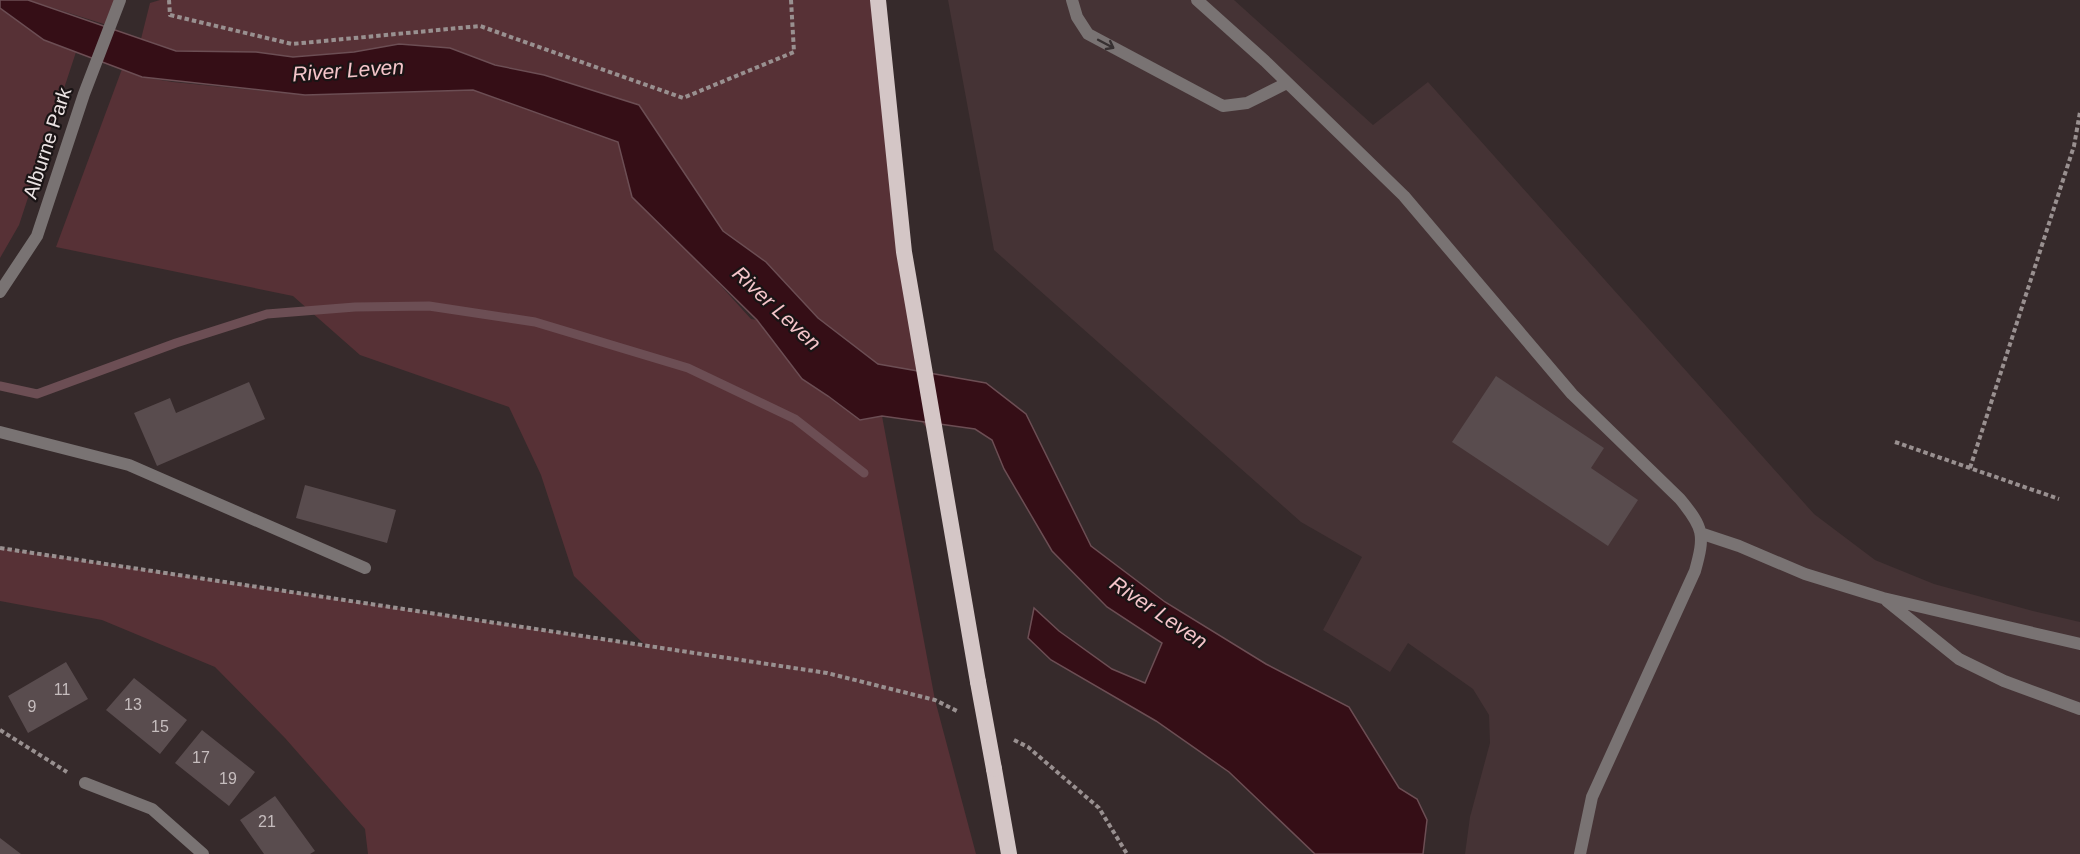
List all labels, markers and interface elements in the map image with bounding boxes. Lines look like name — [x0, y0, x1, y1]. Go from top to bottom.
one-way arrow — [1097, 38, 1114, 50]
water label: River Leven — [291, 55, 405, 85]
street label: Alburne Park — [19, 84, 76, 201]
water label: River Leven — [728, 261, 826, 355]
water label: River Leven — [1106, 571, 1212, 653]
house number: 11 — [54, 681, 70, 698]
house number: 13 — [124, 696, 142, 713]
house number: 9 — [28, 698, 37, 715]
house number: 15 — [151, 718, 169, 735]
house number: 17 — [192, 749, 210, 766]
house number: 19 — [219, 770, 237, 787]
house number: 21 — [258, 813, 276, 830]

